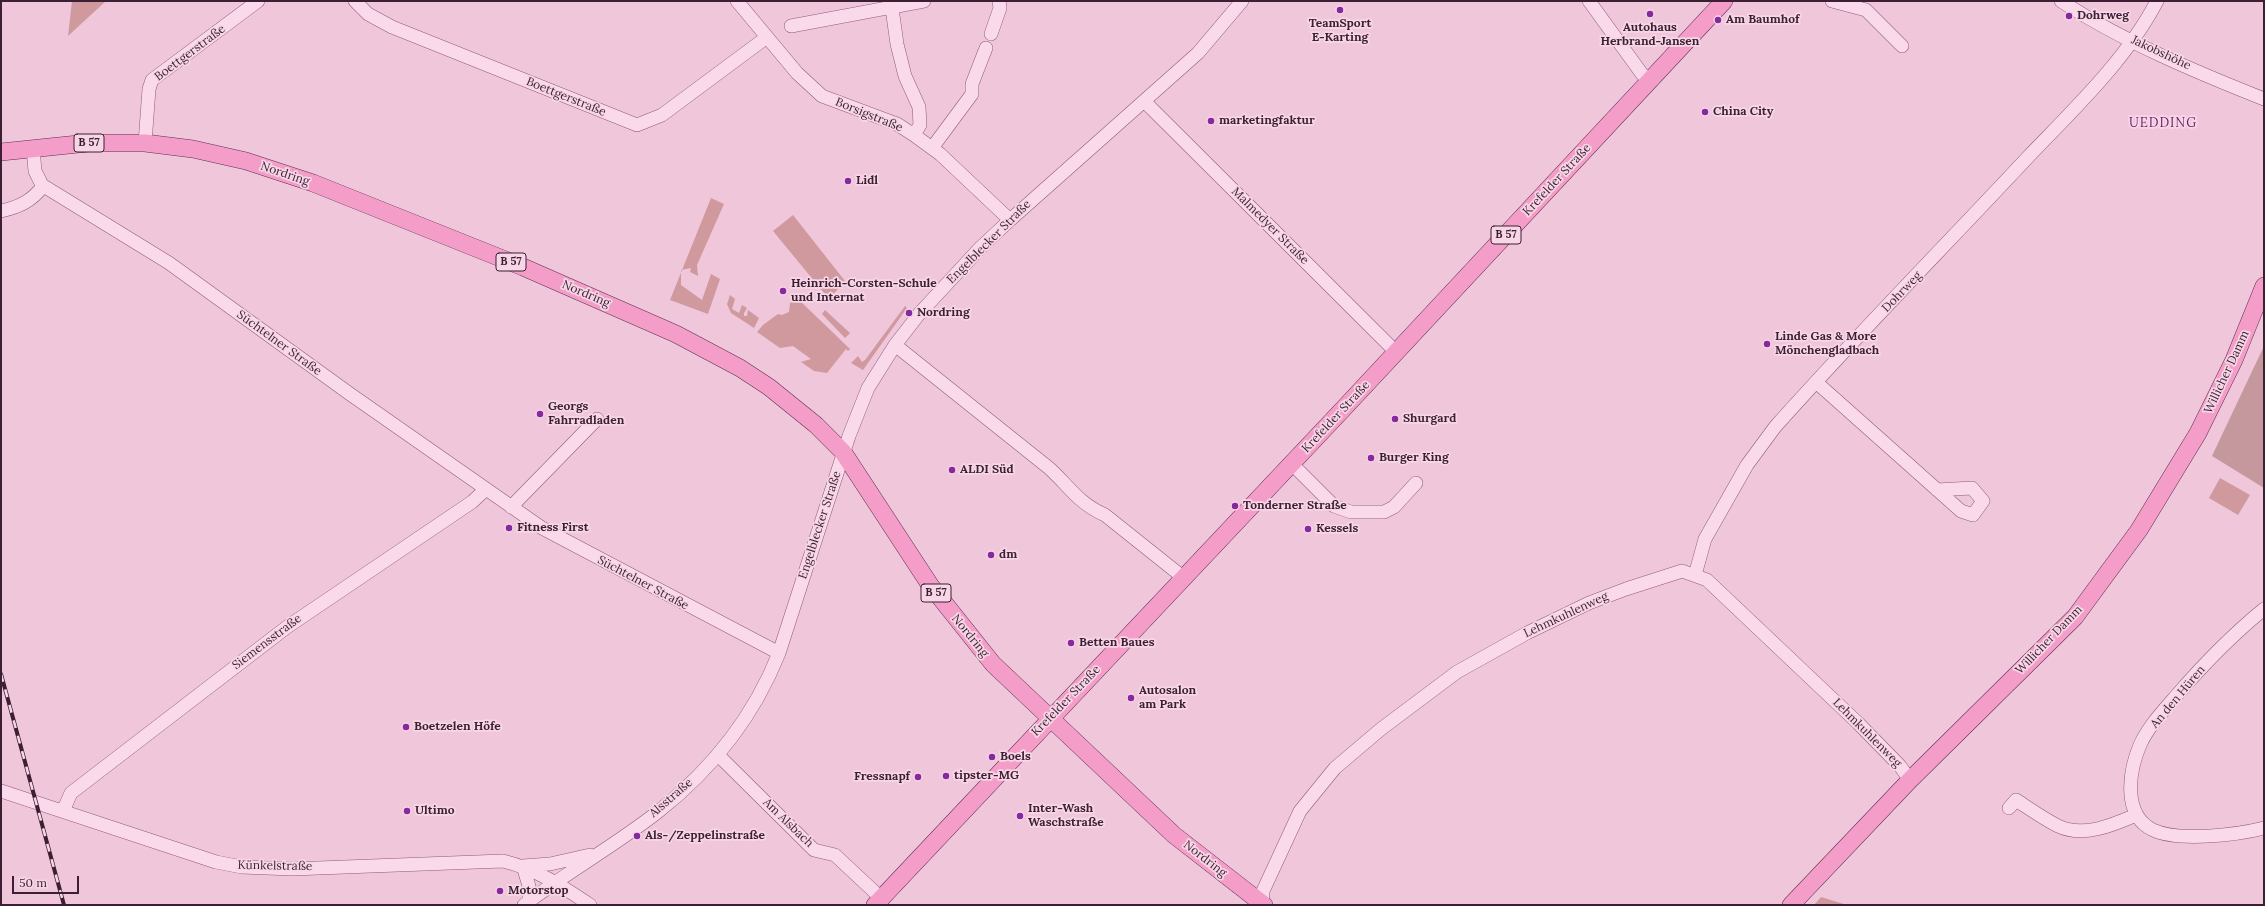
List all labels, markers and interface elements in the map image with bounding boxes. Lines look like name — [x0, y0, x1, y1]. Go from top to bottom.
marker: TeamSport E-Karting — [1335, 5, 1345, 15]
marker: Autohaus Herbrand-Jansen — [1645, 9, 1655, 19]
place label: Dohrweg — [2077, 9, 2129, 23]
marker: Dohrweg — [2064, 11, 2074, 21]
place label: Am Baumhof — [1726, 13, 1799, 27]
marker: Am Baumhof — [1713, 15, 1723, 25]
place label: TeamSport E-Karting — [1309, 17, 1371, 45]
place label: Autohaus Herbrand-Jansen — [1601, 21, 1699, 49]
street label: Boettgerstraße — [152, 22, 228, 84]
street label: Jakobshöhe — [2129, 33, 2193, 73]
street label: Boettgerstraße — [524, 74, 608, 120]
street label: Borsigstraße — [833, 95, 905, 135]
place label: China City — [1713, 105, 1773, 119]
marker: China City — [1700, 107, 1710, 117]
place label: marketingfaktur — [1219, 114, 1315, 128]
district label: UEDDING — [2129, 115, 2197, 131]
marker: marketingfaktur — [1206, 116, 1216, 126]
road number: B 57 — [74, 134, 104, 152]
street label: Krefelder Straße — [1520, 141, 1594, 219]
street label: Nordring — [259, 159, 311, 189]
place label: Lidl — [856, 174, 878, 188]
marker: Lidl — [843, 176, 853, 186]
street label: Malmedyer Straße — [1228, 184, 1312, 268]
street label: Engelblecker Straße — [944, 197, 1034, 287]
road number: B 57 — [1491, 226, 1521, 244]
road number: B 57 — [496, 253, 526, 271]
street label: Dohrweg — [1879, 269, 1925, 315]
street label: Nordring — [560, 277, 612, 311]
place label: Heinrich-Corsten-Schule und Internat — [791, 277, 937, 305]
marker: Heinrich-Corsten-Schule und Internat — [778, 286, 788, 296]
place label: Nordring — [917, 306, 970, 320]
street label: Süchtelner Straße — [234, 307, 324, 379]
marker: Nordring — [904, 308, 914, 318]
street label: Willicher Damm — [2201, 328, 2253, 416]
place label: Linde Gas & More Mönchengladbach — [1775, 330, 1879, 358]
marker: Linde Gas & More Mönchengladbach — [1762, 339, 1772, 349]
street label: Krefelder Straße — [1299, 378, 1373, 456]
place label: Georgs Fahrradladen — [548, 400, 624, 428]
marker: Georgs Fahrradladen — [535, 409, 545, 419]
place label: Shurgard — [1403, 412, 1456, 426]
marker: Shurgard — [1390, 414, 1400, 424]
place label: Burger King — [1379, 451, 1449, 465]
marker: Burger King — [1366, 453, 1376, 463]
place label: ALDI Süd — [960, 463, 1014, 477]
marker: ALDI Süd — [947, 465, 957, 475]
street label: Engelblecker Straße — [796, 469, 844, 581]
place label: Tonderner Straße — [1243, 499, 1347, 513]
marker: Tonderner Straße — [1230, 501, 1240, 511]
place label: Fitness First — [517, 521, 589, 535]
place label: Kessels — [1316, 522, 1358, 536]
marker: Fitness First — [504, 523, 514, 533]
marker: Kessels — [1303, 524, 1313, 534]
place label: dm — [999, 548, 1017, 562]
marker: dm — [986, 550, 996, 560]
street label: Süchtelner Straße — [595, 553, 691, 613]
road number: B 57 — [921, 584, 951, 602]
street label: Lehmkuhlenweg — [1521, 589, 1611, 641]
street label: Willicher Damm — [2013, 603, 2085, 677]
street label: Siemensstraße — [230, 611, 304, 673]
street label: Nordring — [948, 612, 992, 660]
place label: Betten Baues — [1079, 636, 1154, 650]
marker: Betten Baues — [1066, 638, 1076, 648]
street label: Krefelder Straße — [1029, 663, 1103, 739]
street label: An den Hüren — [2148, 663, 2208, 731]
place label: Autosalon am Park — [1139, 684, 1196, 712]
marker: Autosalon am Park — [1126, 693, 1136, 703]
street label: Lehmkuhlenweg — [1830, 696, 1904, 770]
place label: Boetzelen Höfe — [414, 720, 501, 734]
marker: Boetzelen Höfe — [401, 722, 411, 732]
place label: Boels — [1000, 750, 1031, 764]
marker: Boels — [987, 752, 997, 762]
place label: tipster-MG — [954, 769, 1019, 783]
place label: Fressnapf — [854, 770, 910, 784]
marker: tipster-MG — [941, 771, 951, 781]
marker: Fressnapf — [913, 772, 923, 782]
street label: Alsstraße — [646, 775, 696, 821]
street label: Am Alsbach — [760, 795, 816, 851]
place label: Inter-Wash Waschstraße — [1028, 802, 1104, 830]
place label: Ultimo — [415, 804, 455, 818]
marker: Ultimo — [402, 806, 412, 816]
marker: Inter-Wash Waschstraße — [1015, 811, 1025, 821]
place label: Als-/Zeppelinstraße — [645, 829, 765, 843]
marker: Als-/Zeppelinstraße — [632, 831, 642, 841]
street label: Nordring — [1181, 838, 1229, 880]
street label: Künkelstraße — [237, 858, 313, 874]
scale bar — [14, 868, 81, 894]
text: 50 m — [19, 875, 47, 890]
place label: Motorstop — [508, 884, 568, 898]
marker: Motorstop — [495, 886, 505, 896]

